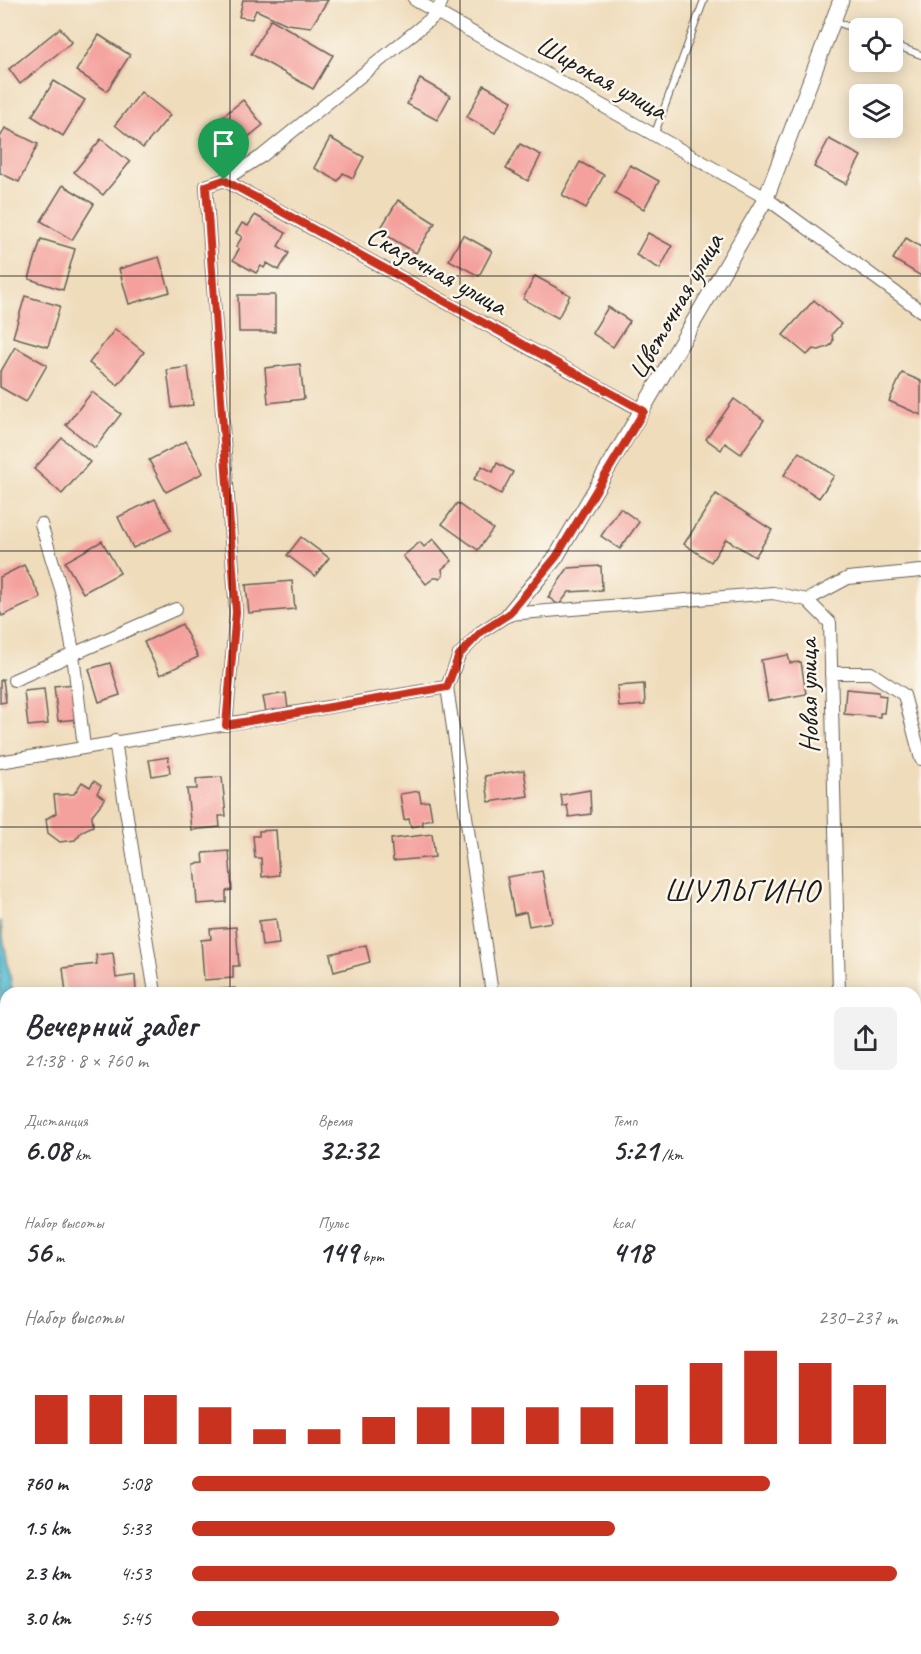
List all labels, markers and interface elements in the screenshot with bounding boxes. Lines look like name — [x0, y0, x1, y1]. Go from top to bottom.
map controls — [849, 18, 903, 138]
button: locate — [849, 18, 903, 72]
street label: Широкая улица — [530, 27, 675, 128]
button: layers — [849, 84, 903, 138]
pin — [198, 118, 249, 180]
icon: arrive — [207, 127, 240, 160]
street label: Сказочная улица — [361, 217, 515, 324]
street label: Цветочная улица — [619, 225, 732, 385]
street label: Новая улица — [789, 636, 826, 754]
district label: ШУЛЬГИНО — [664, 870, 822, 911]
text: Вечерний забег — [24, 1004, 197, 1046]
button: share — [834, 1007, 897, 1070]
text: 21:38 · 8 × 760 m — [24, 1048, 148, 1073]
text: Дистанция — [24, 1111, 88, 1131]
text: Время — [318, 1111, 352, 1131]
text: Темп — [612, 1111, 638, 1131]
text: 6.08 — [24, 1131, 71, 1169]
text: 32:32 — [318, 1131, 378, 1169]
text: 5:21 — [612, 1131, 658, 1169]
text: km — [71, 1145, 91, 1165]
text: /km — [658, 1145, 683, 1165]
text: Набор высоты — [24, 1213, 103, 1233]
text: Пульс — [318, 1213, 349, 1233]
text: kcal — [612, 1213, 633, 1233]
text: 56 — [24, 1233, 51, 1271]
text: 149 — [318, 1233, 358, 1271]
text: 418 — [612, 1233, 653, 1271]
text: m — [51, 1247, 64, 1267]
text: bpm — [358, 1247, 384, 1267]
text: Набор высоты — [24, 1305, 123, 1330]
text: 230–237 m — [818, 1305, 897, 1330]
text: 760 m — [24, 1471, 68, 1496]
text: 5:08 — [120, 1471, 151, 1496]
text: 1.5 km — [24, 1516, 70, 1541]
text: 5:33 — [120, 1516, 151, 1541]
text: 2.3 km — [24, 1561, 71, 1586]
text: 4:53 — [120, 1561, 151, 1586]
text: 3.0 km — [24, 1606, 71, 1631]
text: 5:45 — [120, 1606, 151, 1631]

